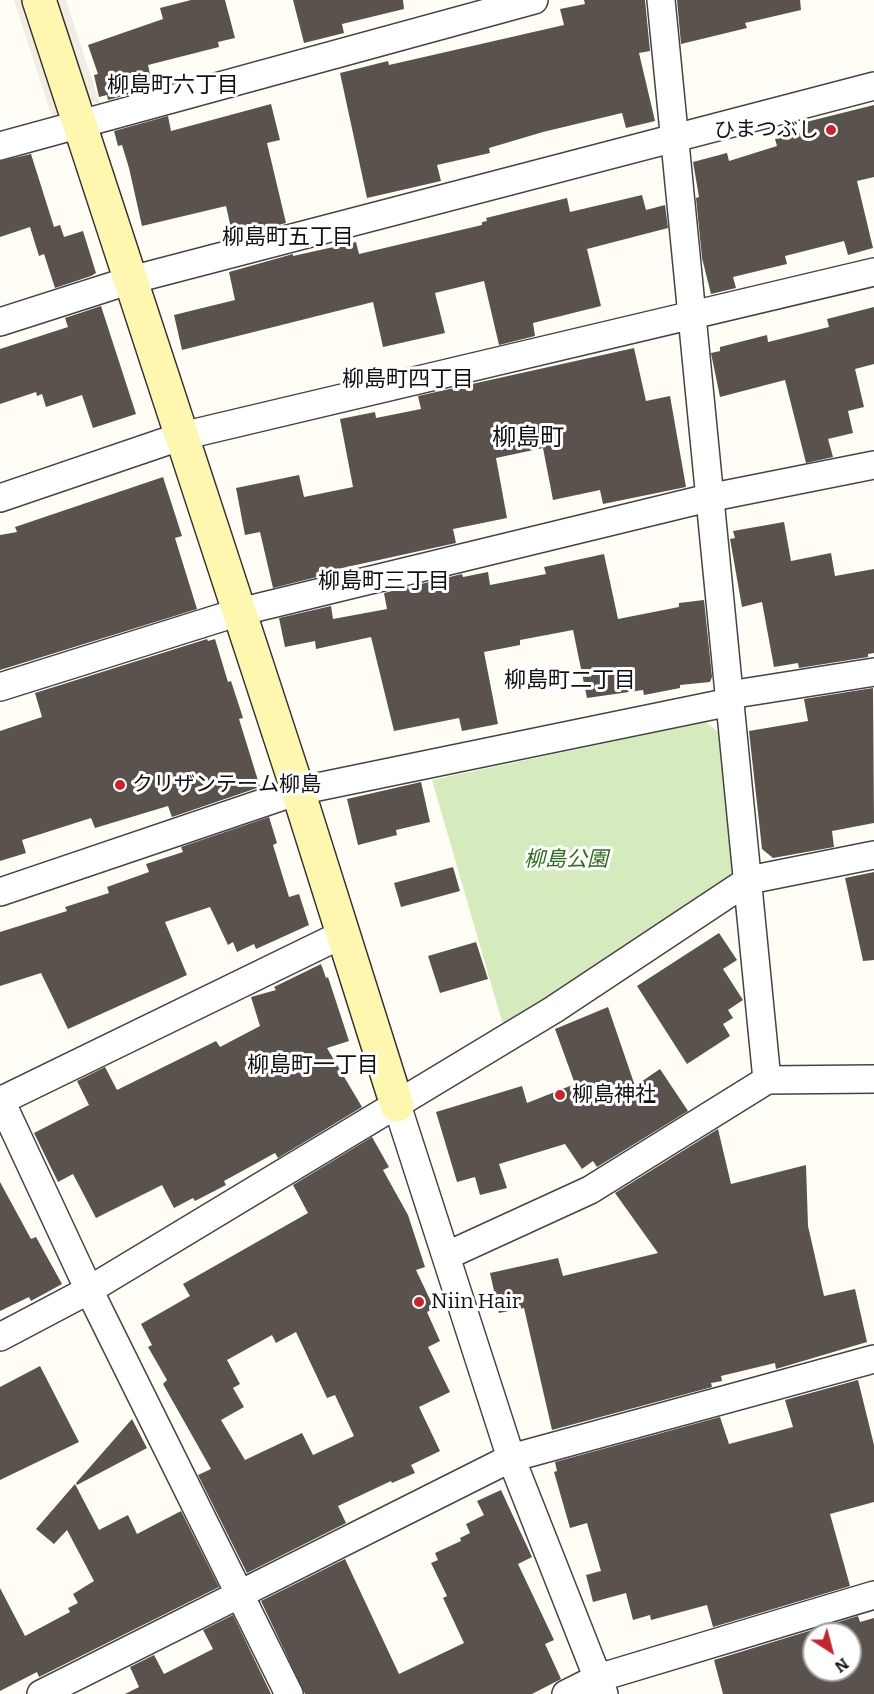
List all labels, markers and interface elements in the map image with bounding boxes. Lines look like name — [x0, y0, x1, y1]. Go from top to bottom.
district label: 柳島町六丁目 — [107, 73, 239, 99]
place label: ひまつぶし — [714, 117, 819, 143]
marker: ひまつぶし — [824, 123, 838, 137]
district label: 柳島町五丁目 — [222, 225, 354, 251]
district label: 柳島町四丁目 — [342, 367, 474, 393]
district label: 柳島町 — [492, 424, 564, 452]
district label: 柳島町三丁目 — [318, 569, 450, 595]
district label: 柳島町二丁目 — [504, 668, 636, 694]
place label: クリザンテーム柳島 — [132, 772, 321, 798]
marker: クリザンテーム柳島 — [113, 778, 127, 792]
park label: 柳島公園 — [524, 847, 608, 873]
district label: 柳島町一丁目 — [247, 1053, 379, 1079]
place label: 柳島神社 — [572, 1082, 656, 1108]
marker: 柳島神社 — [553, 1088, 567, 1102]
place label: Niin Hair — [431, 1289, 521, 1315]
marker: Niin Hair — [412, 1295, 426, 1309]
north arrow — [802, 1622, 862, 1682]
text: N — [831, 1654, 852, 1677]

